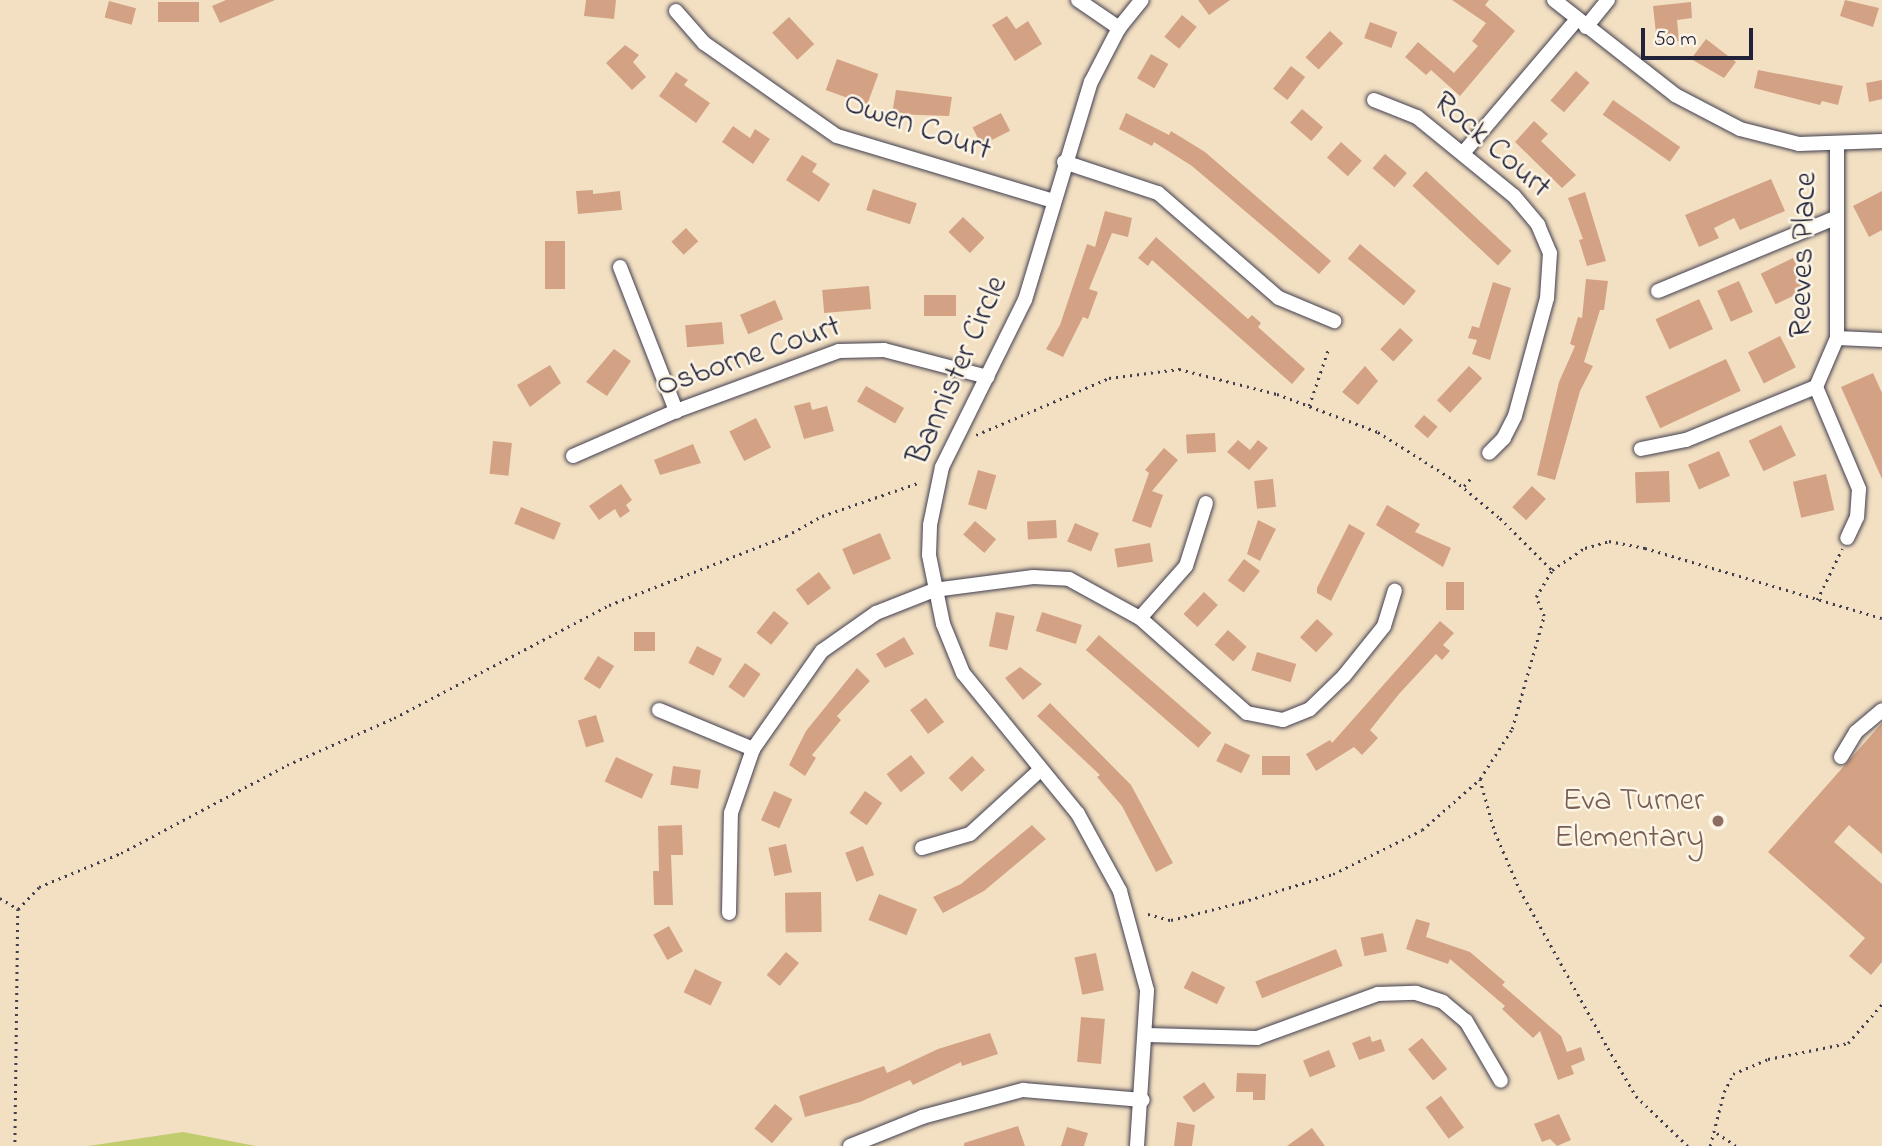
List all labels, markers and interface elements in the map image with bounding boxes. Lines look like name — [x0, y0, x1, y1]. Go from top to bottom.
scale bar — [1644, 14, 1756, 58]
text: 50 m — [1654, 25, 1697, 55]
street label: Rock Court — [1424, 84, 1558, 208]
street label: Owen Court — [838, 85, 996, 171]
street label: Reeves Place — [1783, 171, 1827, 339]
street label: Bannister Circle — [900, 271, 1018, 471]
street label: Osborne Court — [652, 309, 846, 407]
place label: Eva Turner Elementary — [1554, 784, 1704, 859]
marker: Eva Turner Elementary — [1710, 813, 1726, 829]

